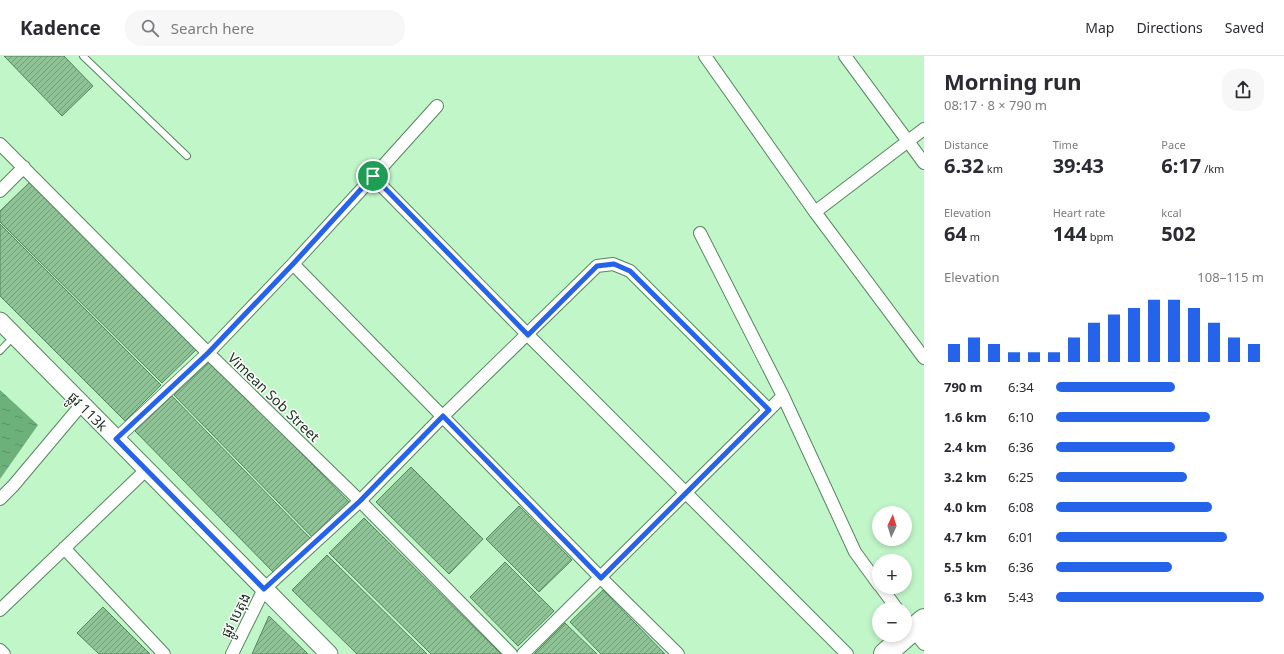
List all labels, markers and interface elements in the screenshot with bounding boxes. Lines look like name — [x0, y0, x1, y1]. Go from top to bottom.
search box — [125, 10, 405, 46]
text: Kadence — [20, 15, 101, 41]
icon: search — [139, 17, 161, 39]
text: Search here — [171, 18, 254, 38]
text: Map — [1085, 18, 1114, 37]
text: Directions — [1136, 18, 1203, 37]
text: Saved — [1225, 18, 1264, 37]
text: Morning run — [944, 66, 1082, 96]
button: share — [1222, 69, 1264, 111]
text: 08:17 · 8 × 790 m — [944, 96, 1047, 114]
text: Distance — [944, 137, 989, 152]
text: Time — [1053, 137, 1078, 152]
text: Pace — [1161, 137, 1186, 152]
text: 6.32 — [944, 152, 984, 179]
text: 39:43 — [1053, 152, 1104, 179]
text: 6:17 — [1161, 152, 1201, 179]
pin — [356, 159, 390, 193]
text: km — [984, 161, 1003, 176]
text: /km — [1201, 161, 1224, 176]
icon: arrive — [362, 165, 384, 187]
text: Elevation — [944, 205, 991, 220]
text: Heart rate — [1053, 205, 1105, 220]
text: kcal — [1161, 205, 1182, 220]
text: 64 — [944, 220, 967, 247]
text: 144 — [1053, 220, 1087, 247]
text: 502 — [1161, 220, 1196, 247]
text: m — [967, 229, 980, 244]
text: bpm — [1087, 229, 1114, 244]
text: Elevation — [944, 268, 1000, 286]
text: 108–115 m — [1197, 268, 1264, 286]
street label: Vimean Sob Street — [224, 348, 324, 446]
text: 790 m — [944, 378, 982, 396]
text: 6:34 — [1008, 378, 1034, 396]
street label: ផ្លូវ 113k — [62, 387, 112, 437]
text: 1.6 km — [944, 408, 987, 426]
text: 6:10 — [1008, 408, 1034, 426]
text: 2.4 km — [944, 438, 987, 456]
text: 6:36 — [1008, 438, 1034, 456]
text: 3.2 km — [944, 468, 987, 486]
text: 6:25 — [1008, 468, 1034, 486]
text: 4.0 km — [944, 498, 987, 516]
text: 6:08 — [1008, 498, 1034, 516]
north arrow — [872, 506, 912, 546]
map controls — [872, 506, 912, 642]
text: 4.7 km — [944, 528, 987, 546]
text: 6:01 — [1008, 528, 1034, 546]
button: + — [872, 554, 912, 594]
text: 5.5 km — [944, 558, 987, 576]
text: 6:36 — [1008, 558, 1034, 576]
text: 6.3 km — [944, 588, 987, 606]
text: 5:43 — [1008, 588, 1034, 606]
street label: ផ្លូវ បេតុង — [216, 589, 257, 642]
button: − — [872, 602, 912, 642]

